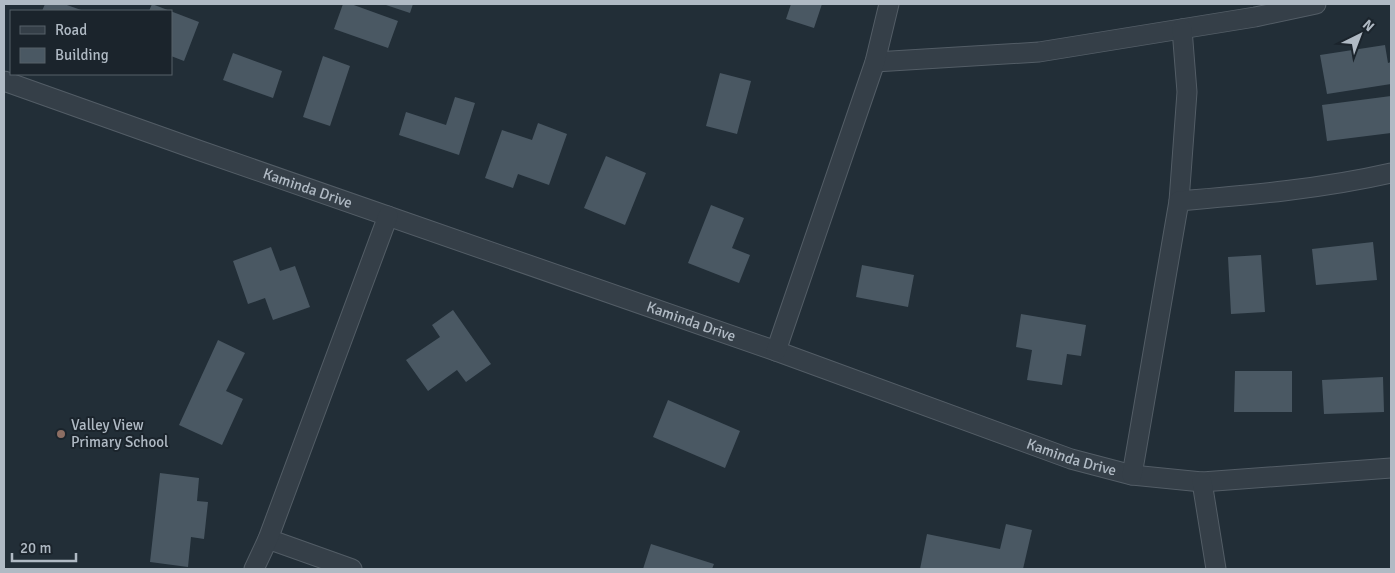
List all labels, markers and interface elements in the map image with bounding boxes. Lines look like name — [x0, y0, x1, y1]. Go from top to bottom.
legend — [10, 10, 172, 75]
north arrow — [1335, 10, 1385, 60]
text: N — [1359, 16, 1378, 35]
text: Road — [55, 21, 87, 39]
text: Building — [55, 46, 109, 64]
street label: Kaminda Drive — [261, 164, 355, 212]
street label: Kaminda Drive — [644, 298, 738, 345]
place label: Valley View Primary School — [71, 416, 168, 451]
marker: Valley View Primary School — [55, 428, 67, 440]
street label: Kaminda Drive — [1024, 435, 1118, 480]
scale bar — [12, 530, 76, 562]
text: 20 m — [20, 539, 51, 557]

